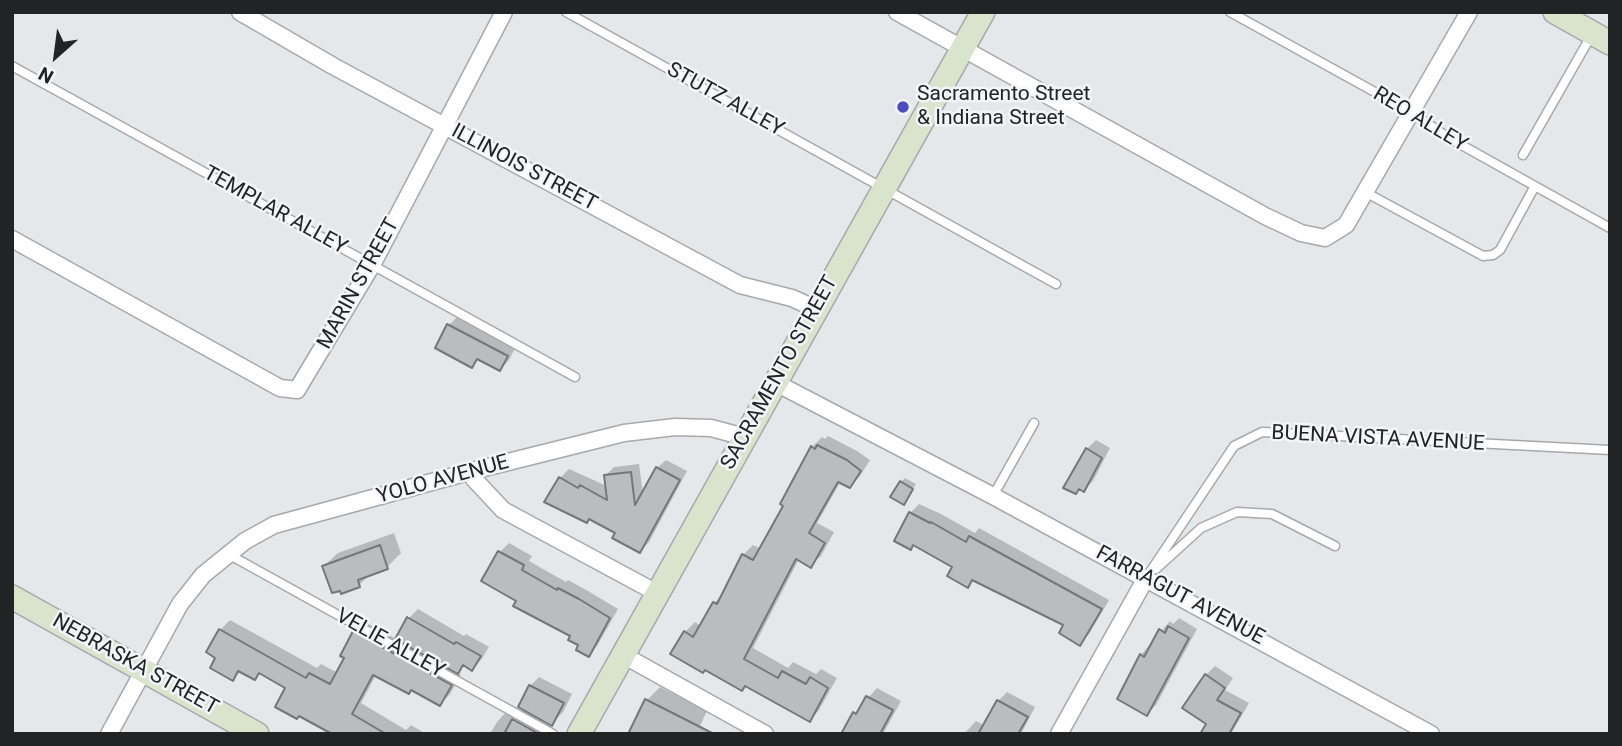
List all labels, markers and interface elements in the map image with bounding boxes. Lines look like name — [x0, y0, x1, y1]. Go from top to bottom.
north arrow — [21, 21, 91, 91]
street label: STUTZ ALLEY — [662, 58, 788, 142]
text: N — [35, 62, 57, 88]
place label: Sacramento Street & Indiana Street — [917, 82, 1090, 132]
street label: REO ALLEY — [1368, 82, 1472, 158]
marker: Sacramento Street & Indiana Street — [895, 99, 911, 115]
street label: ILLINOIS STREET — [447, 119, 601, 217]
street label: TEMPLAR ALLEY — [199, 161, 351, 261]
street label: MARIN STREET — [313, 214, 405, 354]
street label: SACRAMENTO STREET — [716, 272, 844, 474]
street label: BUENA VISTA AVENUE — [1271, 421, 1485, 457]
street label: YOLO AVENUE — [374, 450, 512, 510]
street label: FARRAGUT AVENUE — [1091, 541, 1269, 651]
street label: VELIE ALLEY — [331, 604, 449, 684]
street label: NEBRASKA STREET — [48, 609, 222, 721]

